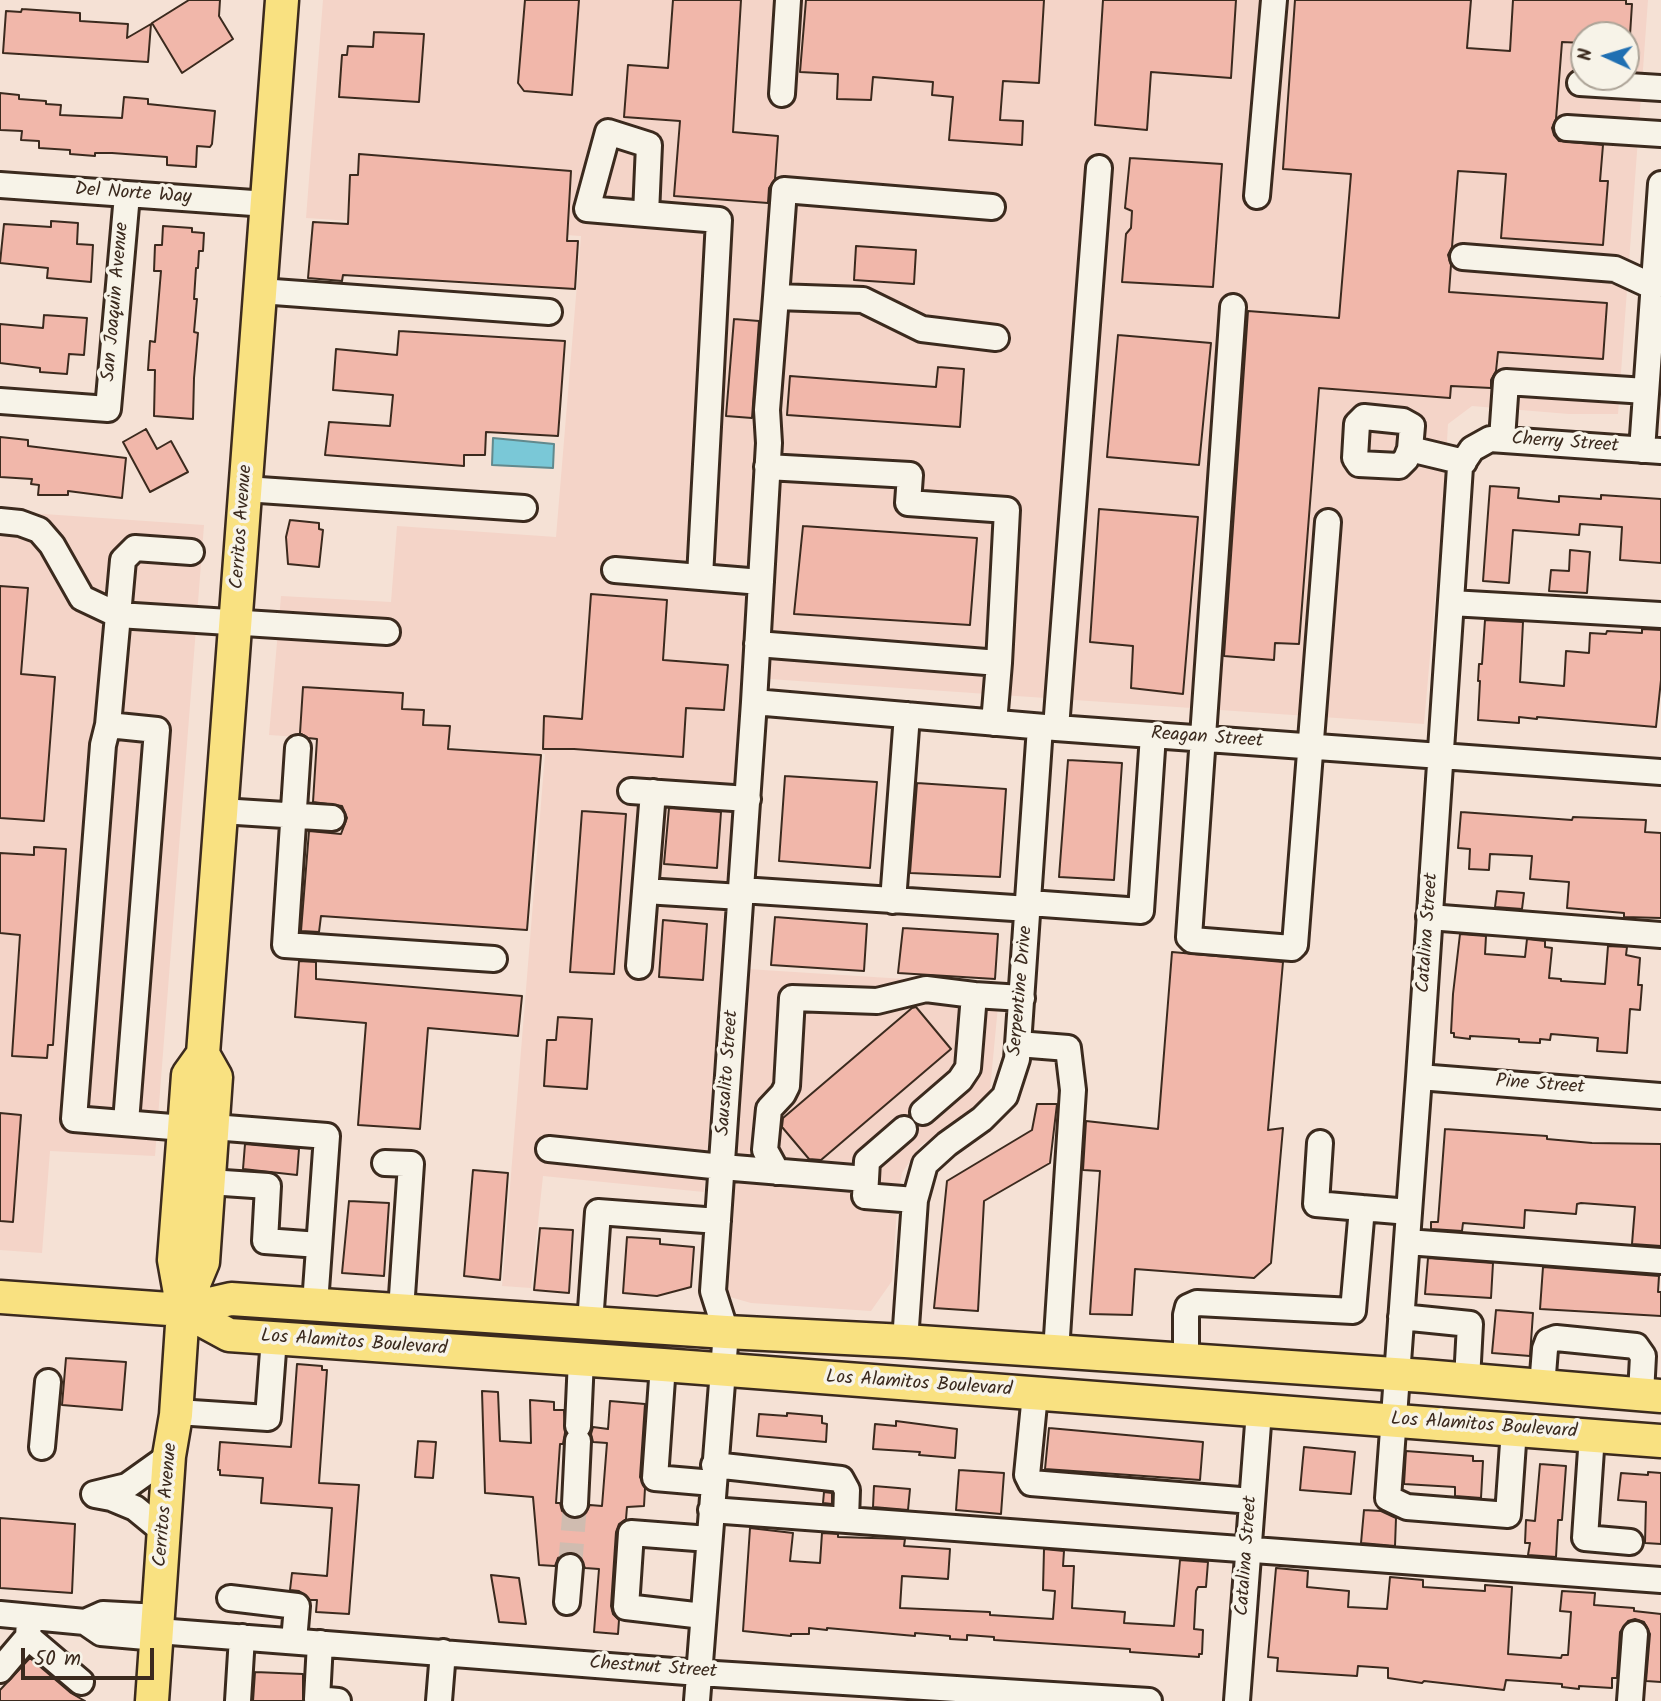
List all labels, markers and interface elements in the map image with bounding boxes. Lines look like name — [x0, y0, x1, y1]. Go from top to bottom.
north arrow — [1570, 21, 1640, 91]
text: N — [1571, 48, 1601, 62]
street label: Del Norte Way — [74, 180, 192, 210]
street label: San Joaquin Avenue — [99, 222, 135, 382]
street label: Cherry Street — [1511, 429, 1619, 459]
street label: Cerritos Avenue — [227, 464, 259, 590]
street label: Reagan Street — [1150, 724, 1264, 754]
street label: Catalina Street — [1413, 872, 1445, 994]
street label: Serpentine Drive — [1005, 925, 1039, 1057]
street label: Sausalito Street — [713, 1009, 745, 1137]
street label: Pine Street — [1495, 1072, 1585, 1100]
street label: Los Alamitos Boulevard — [260, 1326, 448, 1362]
street label: Los Alamitos Boulevard — [825, 1367, 1013, 1403]
street label: Los Alamitos Boulevard — [1390, 1409, 1578, 1445]
street label: Cerritos Avenue — [150, 1442, 184, 1568]
street label: Catalina Street — [1232, 1495, 1264, 1617]
scale bar — [24, 1634, 158, 1678]
text: 50 m — [34, 1643, 81, 1676]
street label: Chestnut Street — [588, 1653, 718, 1685]

